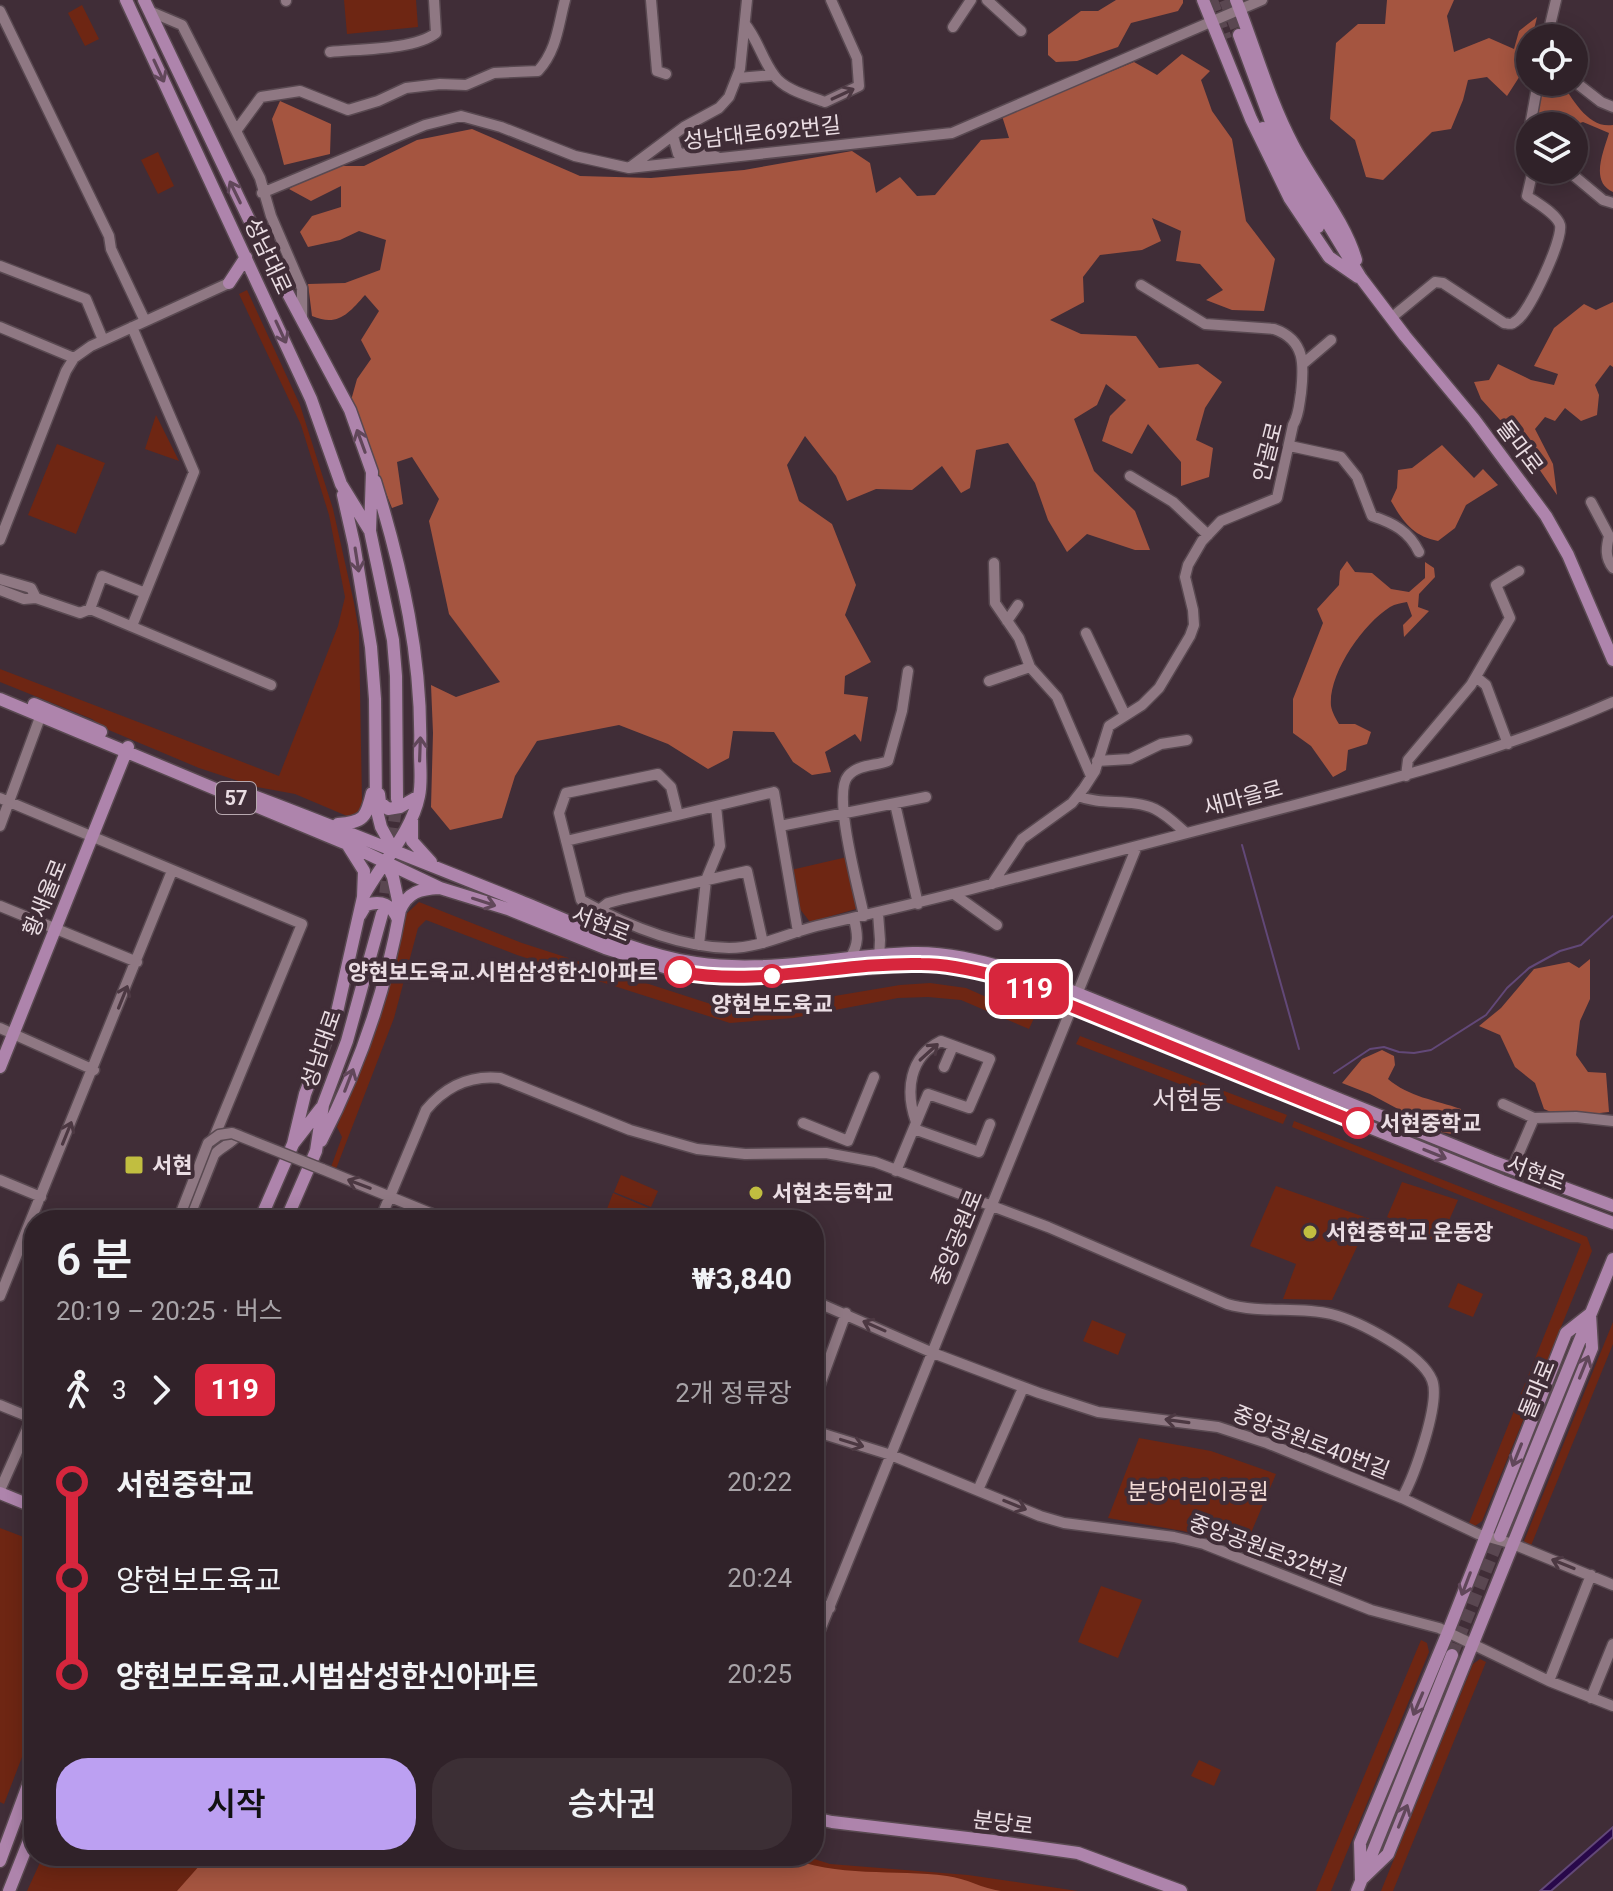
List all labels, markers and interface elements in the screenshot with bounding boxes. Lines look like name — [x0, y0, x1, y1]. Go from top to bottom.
map controls — [1516, 24, 1588, 184]
button: locate — [1516, 24, 1588, 96]
one-way arrow — [152, 58, 167, 82]
one-way arrow — [831, 86, 855, 101]
street label: 성남대로692번길 — [682, 112, 842, 154]
button: layers — [1516, 112, 1588, 184]
one-way arrow — [227, 180, 243, 204]
street label: 성남대로 — [240, 214, 296, 298]
one-way arrow — [274, 319, 289, 343]
street label: 돌마로 — [1492, 415, 1548, 479]
street label: 안골로 — [1249, 420, 1287, 484]
one-way arrow — [353, 429, 367, 454]
one-way arrow — [350, 547, 365, 572]
one-way arrow — [413, 736, 428, 763]
street label: 새마을로 — [1201, 775, 1285, 821]
road number: 57 — [216, 782, 256, 814]
street label: 황새울로 — [18, 856, 72, 940]
one-way arrow — [471, 895, 496, 910]
street label: 서현로 — [568, 901, 634, 947]
marker: 양현보도육교.시범삼성한신아파트 — [665, 957, 695, 987]
place label: 양현보도육교.시범삼성한신아파트 — [348, 960, 658, 985]
line badge: 119 — [983, 963, 1075, 1015]
marker: 양현보도육교 — [761, 965, 783, 987]
text: 119 — [1005, 972, 1053, 1005]
one-way arrow — [117, 985, 131, 1010]
place label: 양현보도육교 — [711, 992, 833, 1017]
street label: 성남대로 — [296, 1007, 346, 1091]
one-way arrow — [919, 1042, 939, 1061]
one-way arrow — [343, 1068, 357, 1093]
district label: 서현동 — [1152, 1085, 1224, 1115]
marker: 서현중학교 — [1343, 1108, 1373, 1138]
place label: 서현중학교 — [1380, 1111, 1481, 1136]
one-way arrow — [61, 1122, 76, 1146]
one-way arrow — [1422, 1148, 1447, 1162]
street label: 서현로 — [1503, 1150, 1569, 1196]
place label: 서현 — [152, 1153, 192, 1178]
marker: 서현 — [123, 1154, 145, 1176]
one-way arrow — [347, 1176, 372, 1190]
place label: 서현초등학교 — [772, 1181, 893, 1206]
marker: 서현초등학교 — [747, 1184, 765, 1202]
street label: 중앙공원로 — [926, 1186, 988, 1290]
place label: 서현중학교 운동장 — [1326, 1220, 1493, 1245]
marker: 서현중학교 운동장 — [1301, 1223, 1319, 1241]
text: 6 분 — [56, 1234, 133, 1286]
text: ₩3,840 — [691, 1261, 792, 1296]
text: 20:19 – 20:25 · 버스 — [56, 1296, 283, 1326]
one-way arrow — [862, 1318, 886, 1333]
one-way arrow — [1578, 1355, 1592, 1380]
street label: 돌마로 — [1514, 1356, 1560, 1422]
icon: walk — [56, 1368, 100, 1412]
icon: forward — [139, 1368, 183, 1412]
text: 119 — [211, 1373, 259, 1406]
text: 3 — [112, 1375, 127, 1405]
text: 2개 정류장 — [675, 1378, 792, 1408]
street label: 중앙공원로40번길 — [1229, 1401, 1393, 1483]
one-way arrow — [1164, 1414, 1191, 1429]
one-way arrow — [839, 1436, 865, 1451]
one-way arrow — [1509, 1442, 1524, 1467]
text: 서현중학교 — [116, 1467, 254, 1502]
text: 20:22 — [727, 1467, 792, 1497]
park label: 분당어린이공원 — [1127, 1479, 1269, 1504]
one-way arrow — [1002, 1499, 1027, 1513]
street label: 중앙공원로32번길 — [1186, 1510, 1350, 1590]
one-way arrow — [1551, 1556, 1576, 1570]
text: 양현보도육교 — [116, 1563, 282, 1598]
text: 20:24 — [727, 1563, 792, 1593]
one-way arrow — [1458, 1571, 1472, 1596]
text: 양현보도육교.시범삼성한신아파트 — [116, 1659, 539, 1694]
text: 20:25 — [727, 1659, 792, 1689]
one-way arrow — [1409, 1691, 1424, 1716]
button: 시작 — [56, 1758, 416, 1850]
button: 승차권 — [432, 1758, 792, 1850]
one-way arrow — [1397, 1804, 1412, 1829]
street label: 분당로 — [971, 1807, 1035, 1839]

